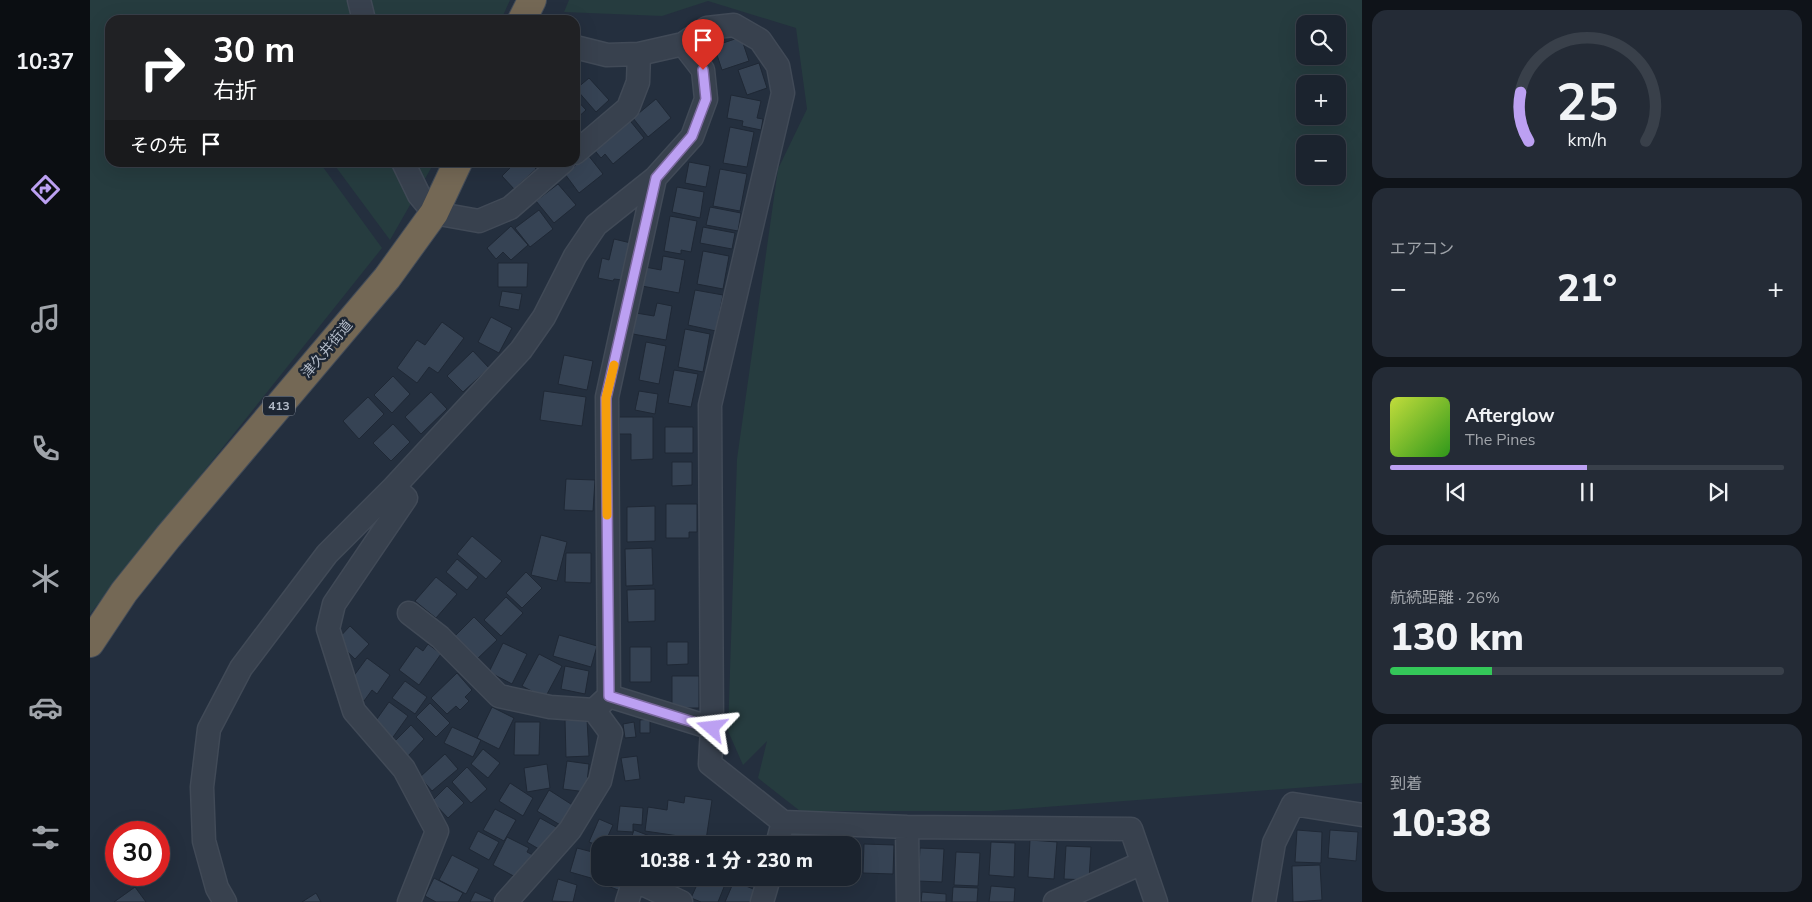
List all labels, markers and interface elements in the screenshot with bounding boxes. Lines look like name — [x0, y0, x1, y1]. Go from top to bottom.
map controls — [1296, 15, 1346, 185]
button: search — [1296, 15, 1346, 65]
pin — [682, 19, 724, 70]
icon: arrive — [689, 26, 717, 54]
text: 30 m — [213, 27, 295, 74]
icon: right — [130, 35, 195, 100]
text: 10:37 — [16, 47, 74, 77]
text: 25 — [1556, 67, 1618, 138]
button: + — [1296, 75, 1346, 125]
text: 右折 — [213, 76, 257, 106]
text: km/h — [1567, 128, 1607, 152]
icon: arrive — [197, 130, 225, 158]
text: その先 — [130, 133, 187, 159]
button: − — [1296, 135, 1346, 185]
icon: directions — [28, 172, 63, 207]
text: エアコン — [1390, 238, 1454, 260]
text: 21° — [1557, 263, 1617, 314]
text: − — [1390, 270, 1407, 308]
text: + — [1767, 270, 1784, 308]
icon: music — [28, 301, 63, 336]
street label: 津久井街道 — [297, 316, 357, 382]
road number: 413 — [263, 396, 295, 416]
text: Afterglow — [1465, 403, 1555, 429]
text: The Pines — [1465, 429, 1535, 451]
icon: phone — [28, 431, 63, 466]
icon: previous — [1442, 478, 1470, 506]
icon: pause — [1573, 478, 1601, 506]
icon: next — [1704, 478, 1732, 506]
icon: climate — [28, 561, 63, 596]
text: 航続距離 · 26% — [1390, 587, 1500, 609]
text: 130 km — [1390, 612, 1524, 663]
icon: car — [28, 690, 63, 725]
position arrow — [685, 701, 737, 753]
text: 到着 — [1390, 773, 1422, 795]
text: 10:38 — [1390, 798, 1491, 849]
icon: filters — [28, 820, 63, 855]
speed limit sign: 30 — [105, 821, 170, 886]
text: 10:38 · 1 分 · 230 m — [639, 848, 813, 874]

